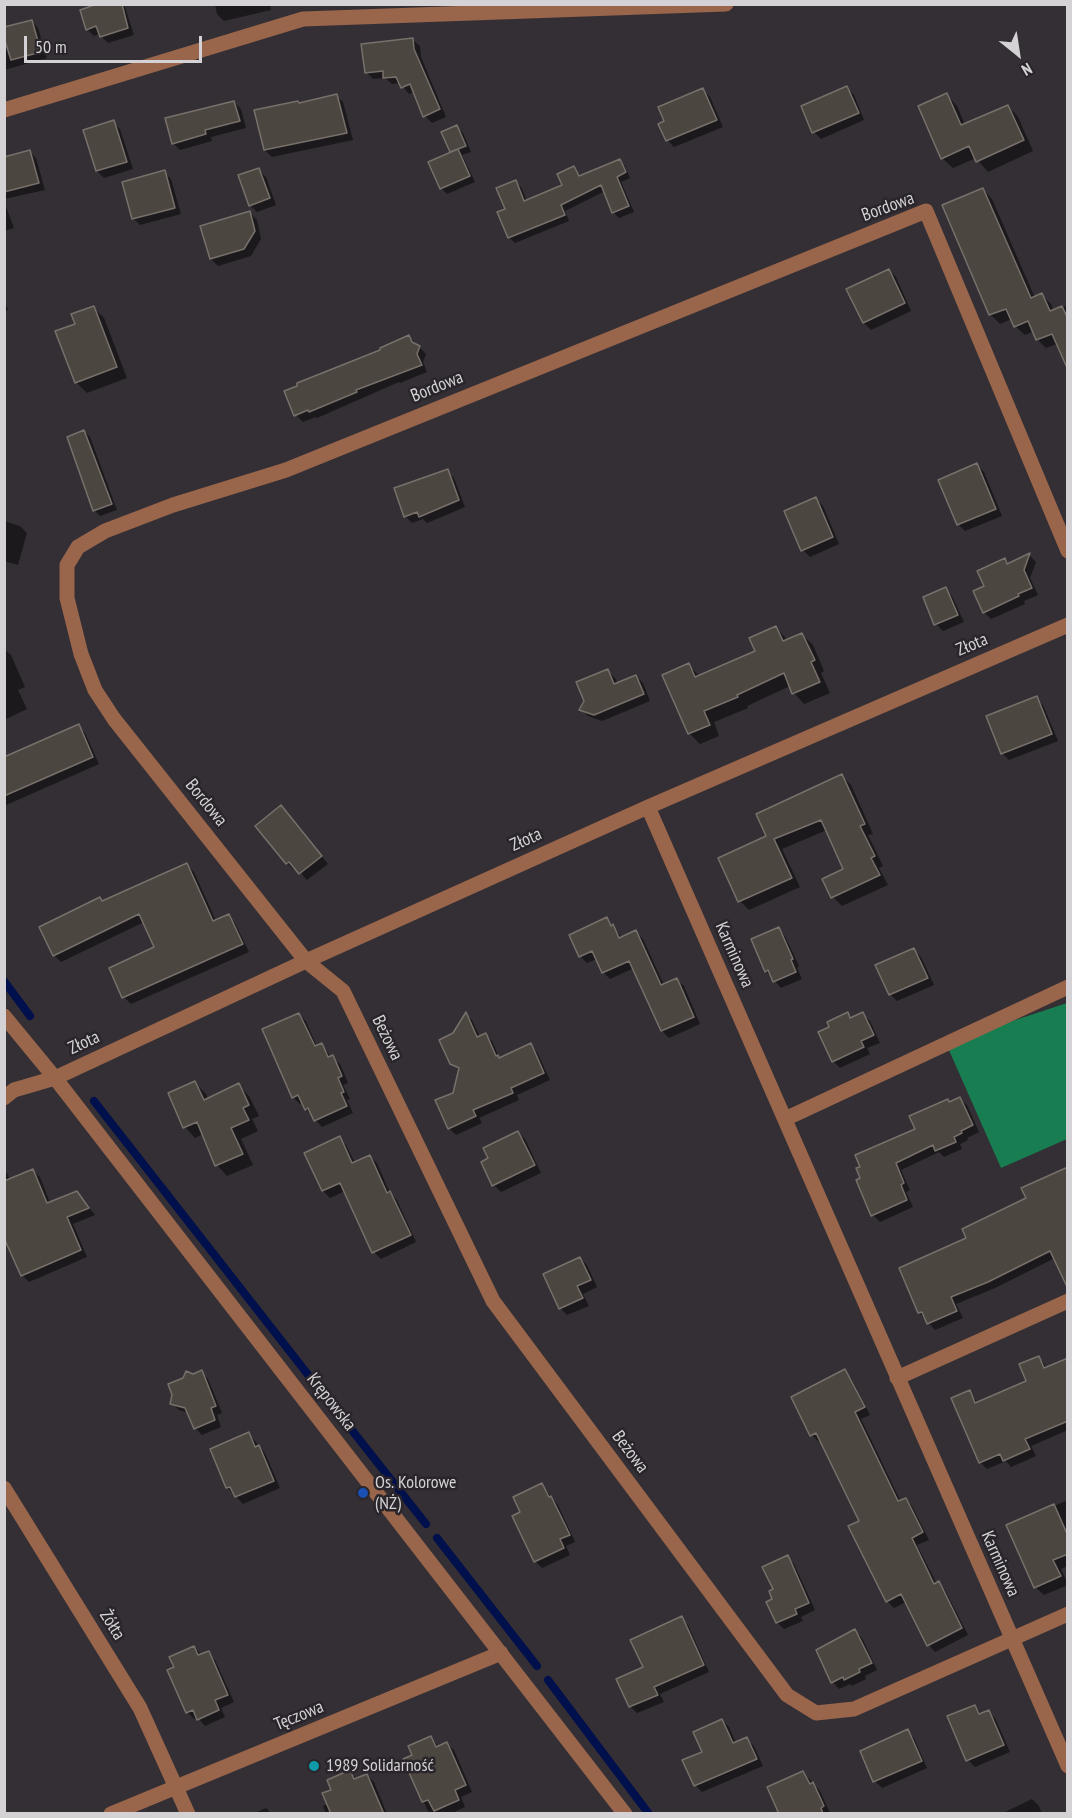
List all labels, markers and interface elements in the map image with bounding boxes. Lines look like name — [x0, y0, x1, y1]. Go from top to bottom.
scale bar — [27, 24, 206, 62]
north arrow — [988, 24, 1048, 84]
text: 50 m — [35, 35, 67, 58]
text: N — [1018, 59, 1036, 80]
street label: Bordowa — [859, 188, 917, 226]
street label: Bordowa — [408, 367, 466, 407]
street label: Złota — [953, 629, 991, 661]
street label: Bordowa — [180, 775, 232, 831]
street label: Złota — [507, 824, 545, 856]
street label: Karminowa — [710, 919, 758, 991]
street label: Beżowa — [367, 1012, 407, 1064]
street label: Złota — [65, 1026, 103, 1060]
street label: Krępowska — [302, 1369, 360, 1435]
street label: Beżowa — [607, 1427, 653, 1477]
place label: Os. Kolorowe (NŻ) — [375, 1472, 456, 1514]
marker: Os. Kolorowe (NŻ) — [356, 1486, 370, 1500]
street label: Karminowa — [976, 1528, 1024, 1600]
street label: Żółta — [95, 1606, 129, 1644]
street label: Tęczowa — [271, 1696, 327, 1736]
place label: 1989 Solidarność — [326, 1755, 434, 1777]
marker: 1989 Solidarność — [307, 1759, 321, 1773]

